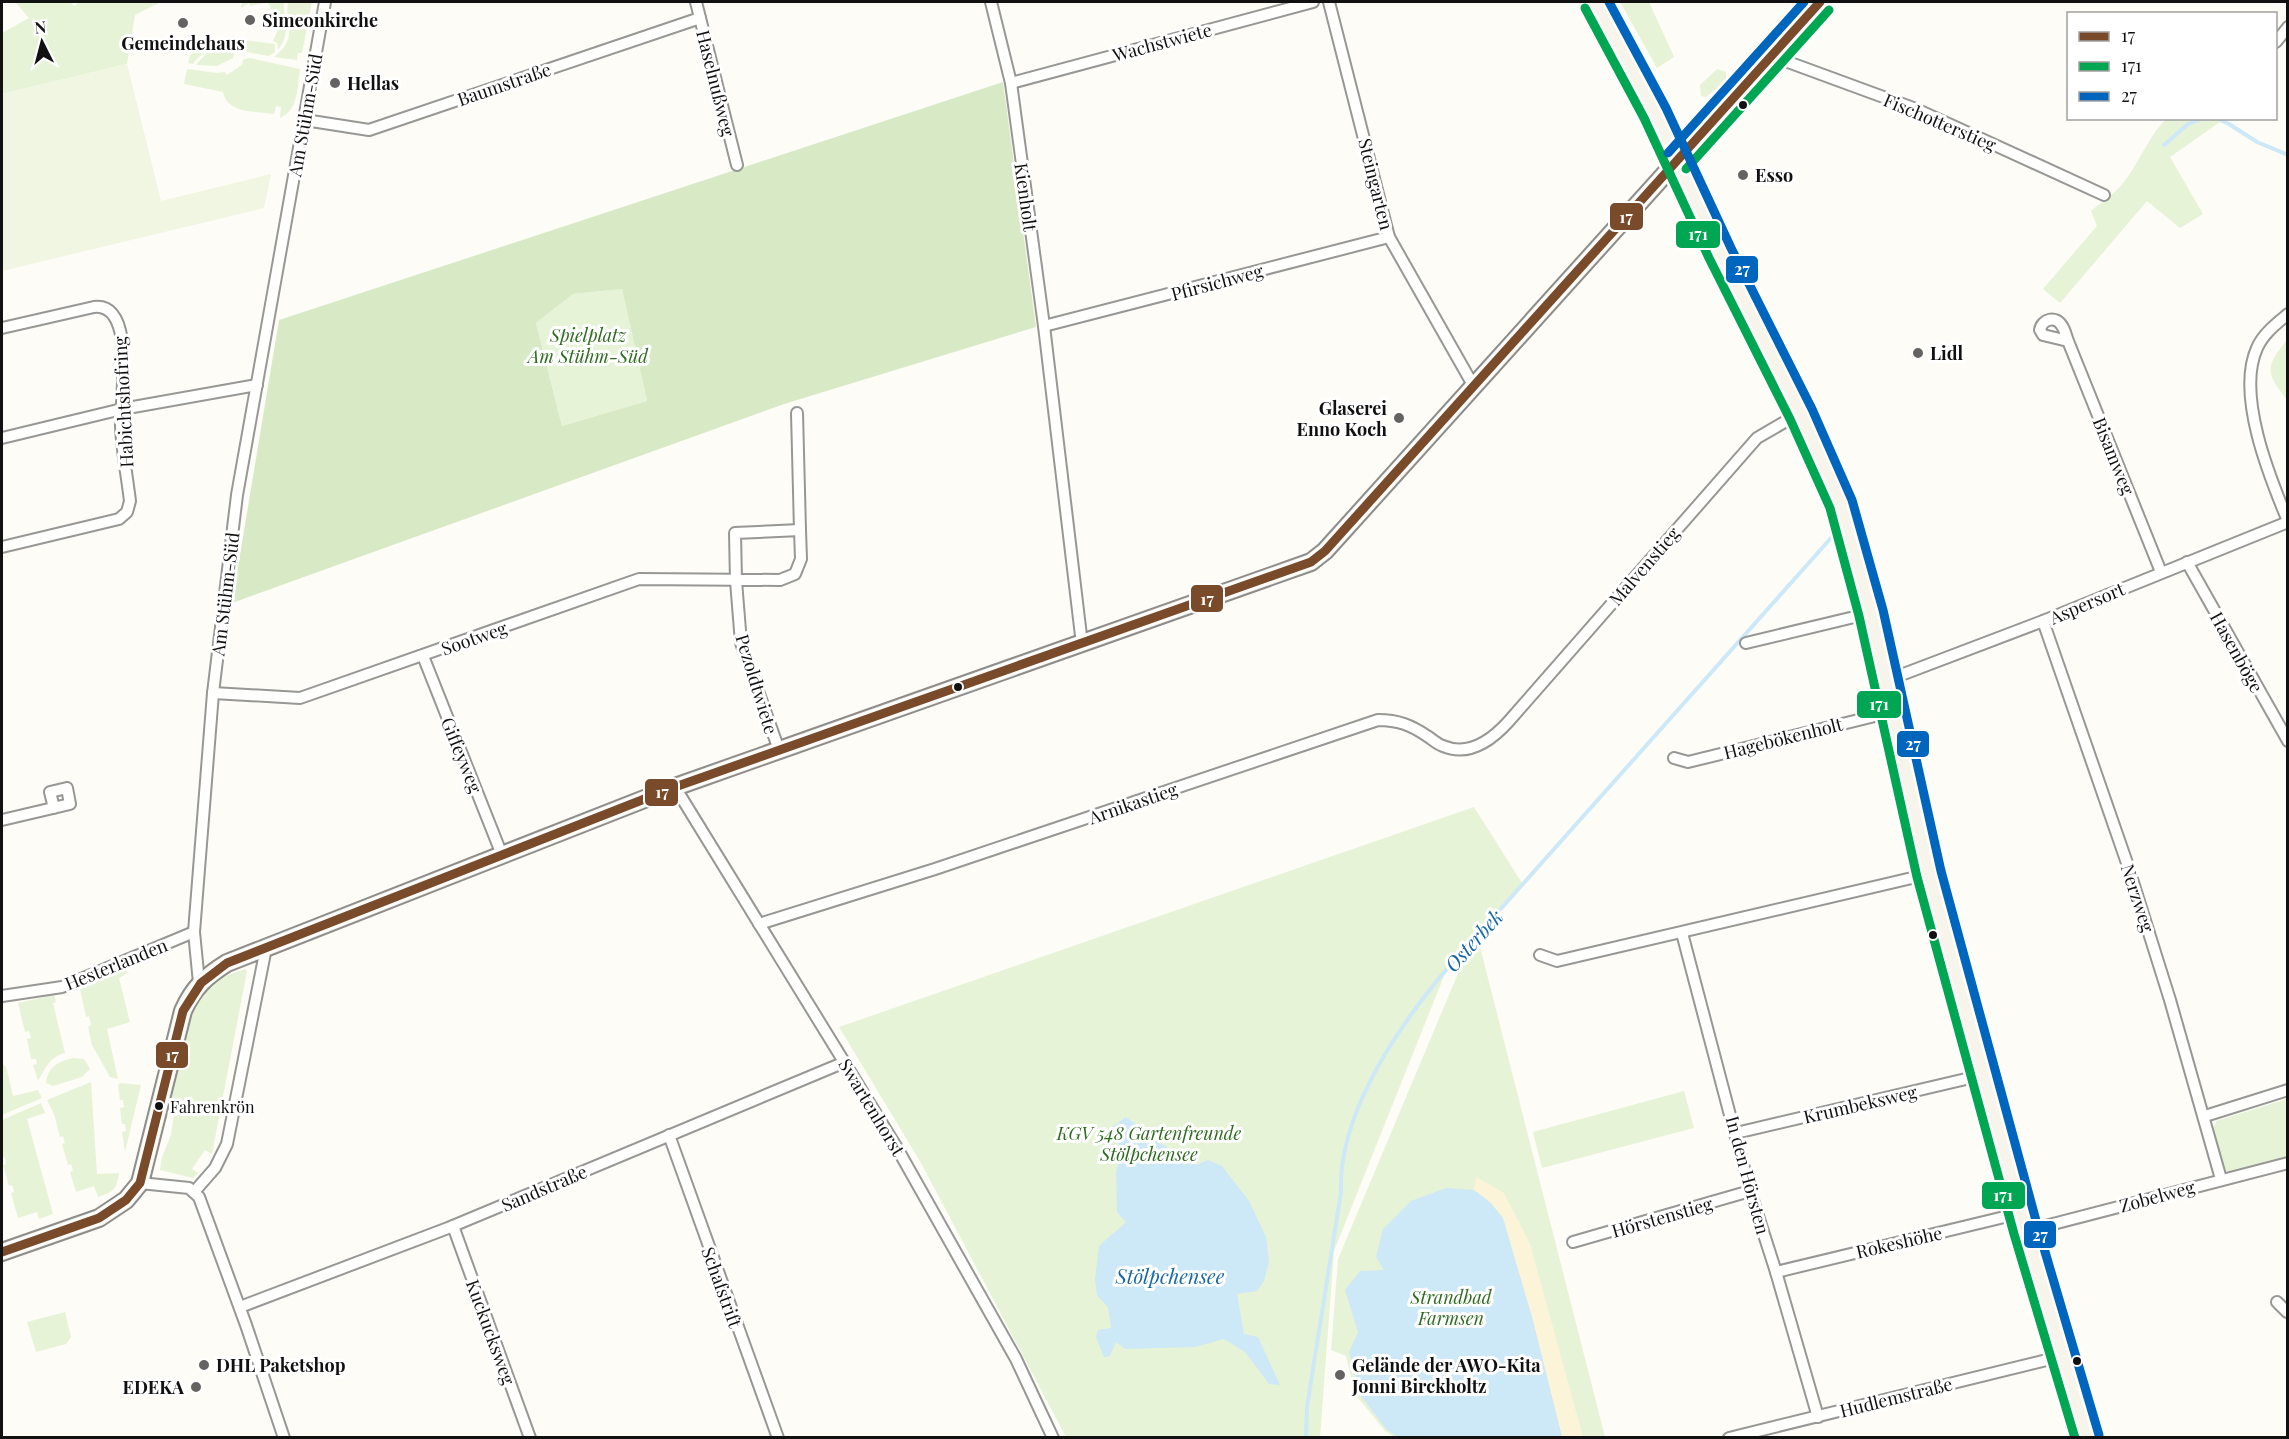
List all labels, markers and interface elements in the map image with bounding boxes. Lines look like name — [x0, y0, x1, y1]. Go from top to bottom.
place label: Simeonkirche — [262, 8, 378, 32]
north arrow — [12, 12, 72, 72]
legend — [2067, 12, 2277, 120]
marker: Simeonkirche — [243, 13, 257, 27]
text: N — [34, 15, 48, 38]
marker: Gemeindehaus — [176, 16, 190, 30]
street label: Wachstwiete — [1109, 17, 1214, 67]
text: 17 — [2121, 23, 2136, 47]
street label: Haselnußweg — [691, 27, 741, 139]
place label: Gemeindehaus — [121, 31, 245, 55]
street label: Am Stühm-Süd — [282, 51, 328, 179]
text: 171 — [2121, 53, 2142, 77]
street label: Baumstraße — [454, 57, 554, 111]
place label: Hellas — [347, 71, 399, 95]
marker: Hellas — [328, 76, 342, 90]
text: 27 — [2121, 83, 2138, 107]
street label: Fischotterstieg — [1880, 87, 2000, 157]
unlabelled marker — [1737, 99, 1749, 111]
street label: Steingarten — [1353, 136, 1399, 233]
street label: Kienholt — [1009, 161, 1043, 233]
place label: Esso — [1755, 163, 1793, 187]
marker: Esso — [1736, 168, 1750, 182]
line badge: 17 — [1609, 202, 1644, 231]
text: 17 — [1619, 206, 1633, 227]
line badge: 171 — [1675, 220, 1721, 249]
text: 171 — [1688, 223, 1708, 244]
line badge: 27 — [1725, 255, 1759, 284]
street label: Pfirsichweg — [1168, 258, 1266, 306]
text: 27 — [1734, 258, 1751, 279]
park label: Spielplatz Am Stühm-Süd — [526, 323, 649, 368]
street label: Habichtshofring — [108, 335, 138, 468]
place label: Lidl — [1930, 341, 1963, 365]
marker: Lidl — [1911, 346, 1925, 360]
place label: Glaserei Enno Koch — [1297, 396, 1387, 441]
marker: Glaserei Enno Koch — [1392, 411, 1406, 425]
street label: Bisamweg — [2088, 414, 2141, 499]
street label: Malvenstieg — [1603, 521, 1685, 610]
street label: Am Stühm-Süd — [205, 530, 245, 658]
street label: Aspersort — [2045, 576, 2129, 630]
line badge: 17 — [1190, 584, 1224, 613]
text: 17 — [1200, 588, 1214, 609]
street label: Hasenböge — [2205, 607, 2269, 697]
street label: Sootweg — [438, 615, 511, 660]
street label: Pezoldtwiete — [730, 631, 784, 737]
unlabelled marker — [952, 681, 964, 693]
line badge: 171 — [1856, 690, 1902, 719]
text: 171 — [1869, 693, 1889, 714]
street label: Hagebökenholt — [1721, 711, 1846, 764]
street label: Giffeyweg — [436, 714, 488, 797]
line badge: 27 — [1896, 730, 1930, 758]
text: 27 — [1905, 733, 1922, 754]
street label: Arnikastieg — [1084, 776, 1181, 830]
line badge: 17 — [644, 778, 679, 807]
text: 17 — [655, 781, 669, 802]
street label: Nerzweg — [2116, 861, 2160, 936]
water label: Osterbek — [1438, 903, 1508, 977]
unlabelled marker — [1927, 929, 1939, 941]
street label: Hesterlanden — [61, 932, 171, 995]
line badge: 17 — [155, 1041, 189, 1069]
text: 17 — [165, 1044, 179, 1065]
street label: Swartenhorst — [833, 1054, 911, 1161]
street label: Krumbeksweg — [1801, 1079, 1920, 1129]
place label: Fahrenkrön — [170, 1096, 255, 1117]
marker: Fahrenkrön — [153, 1100, 165, 1112]
street label: In den Hörsten — [1721, 1113, 1775, 1237]
park label: KGV 548 Gartenfreunde Stölpchensee — [1056, 1121, 1242, 1166]
street label: Sandstraße — [497, 1159, 591, 1217]
street label: Zobelweg — [2117, 1174, 2198, 1218]
line badge: 171 — [1981, 1181, 2026, 1210]
text: 171 — [1993, 1184, 2013, 1205]
street label: Hörstenstieg — [1609, 1191, 1716, 1243]
street label: Rokeshöhe — [1853, 1220, 1945, 1264]
line badge: 27 — [2023, 1220, 2057, 1249]
text: 27 — [2032, 1224, 2049, 1245]
street label: Schafstrift — [696, 1243, 748, 1331]
water label: Stölpchensee — [1115, 1262, 1225, 1289]
street label: Kuckucksweg — [461, 1276, 521, 1388]
park label: Strandbad Farmsen — [1409, 1285, 1493, 1330]
place label: DHL Paketshop — [216, 1353, 346, 1377]
place label: Gelände der AWO-Kita Jonni Birckholtz — [1351, 1353, 1541, 1398]
unlabelled marker — [2071, 1355, 2083, 1367]
marker: DHL Paketshop — [197, 1358, 211, 1372]
marker: Gelände der AWO-Kita Jonni Birckholtz — [1333, 1368, 1347, 1382]
street label: Hudlemstraße — [1837, 1371, 1955, 1423]
place label: EDEKA — [123, 1375, 185, 1399]
marker: EDEKA — [189, 1380, 203, 1394]

